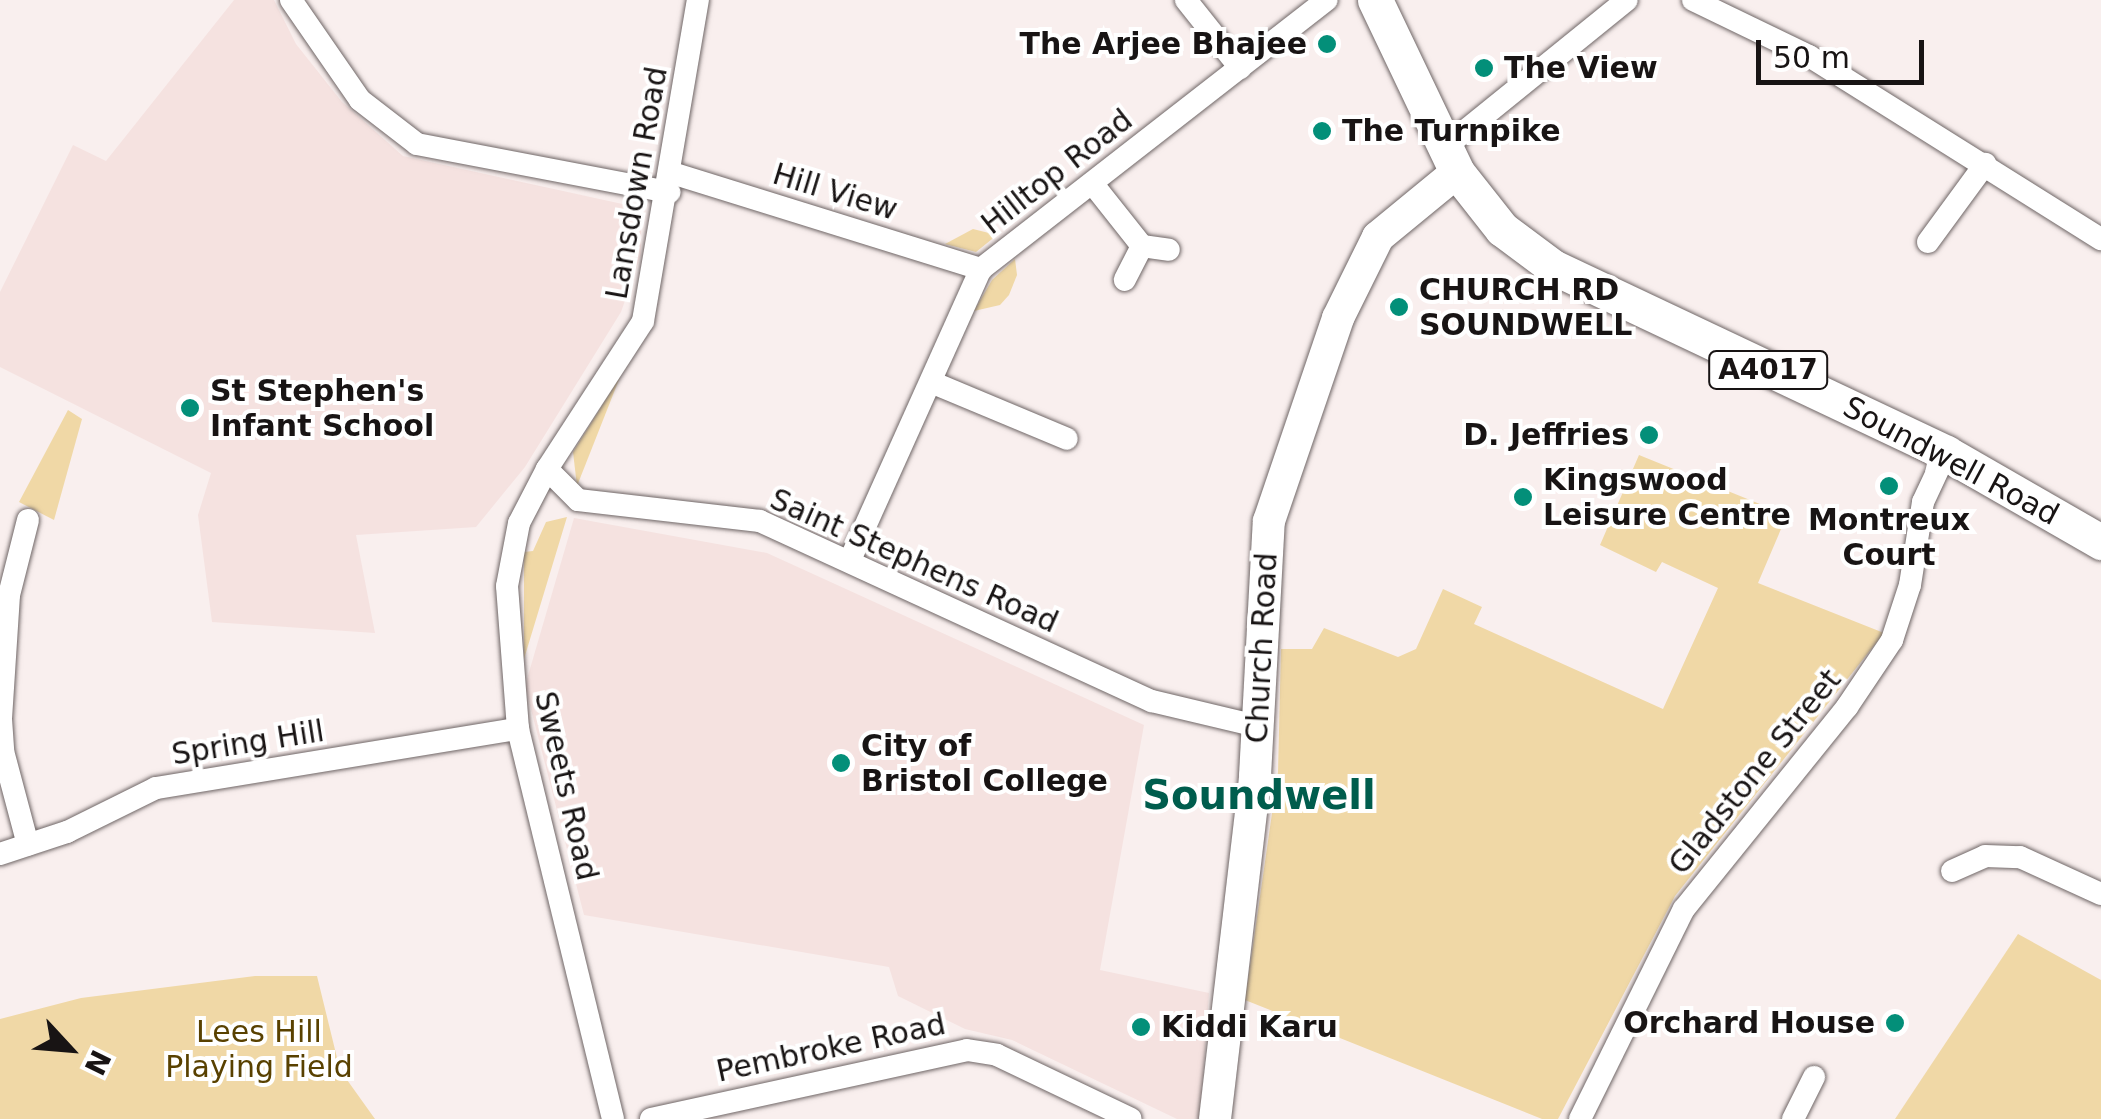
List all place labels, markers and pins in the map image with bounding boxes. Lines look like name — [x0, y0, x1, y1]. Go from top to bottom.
place label: The Arjee Bhajee — [1020, 26, 1307, 62]
marker: The Arjee Bhajee — [1316, 33, 1338, 55]
place label: The View — [1504, 50, 1658, 86]
marker: The View — [1473, 57, 1495, 79]
place label: The Turnpike — [1342, 113, 1561, 149]
marker: The Turnpike — [1311, 120, 1333, 142]
place label: CHURCH RD SOUNDWELL — [1419, 272, 1632, 342]
marker: CHURCH RD SOUNDWELL — [1388, 296, 1410, 318]
place label: St Stephen's Infant School — [210, 373, 434, 444]
marker: St Stephen's Infant School — [179, 397, 201, 419]
place label: D. Jeffries — [1463, 417, 1629, 453]
marker: D. Jeffries — [1638, 424, 1660, 446]
place label: Kingswood Leisure Centre — [1543, 462, 1791, 532]
marker: Montreux Court — [1878, 475, 1900, 497]
marker: Kingswood Leisure Centre — [1512, 486, 1534, 508]
place label: Montreux Court — [1808, 502, 1970, 572]
place label: City of Bristol College — [861, 728, 1108, 798]
marker: City of Bristol College — [830, 752, 852, 774]
place label: Orchard House — [1623, 1005, 1875, 1041]
place label: Kiddi Karu — [1161, 1009, 1338, 1045]
marker: Orchard House — [1884, 1012, 1906, 1034]
marker: Kiddi Karu — [1130, 1016, 1152, 1038]

